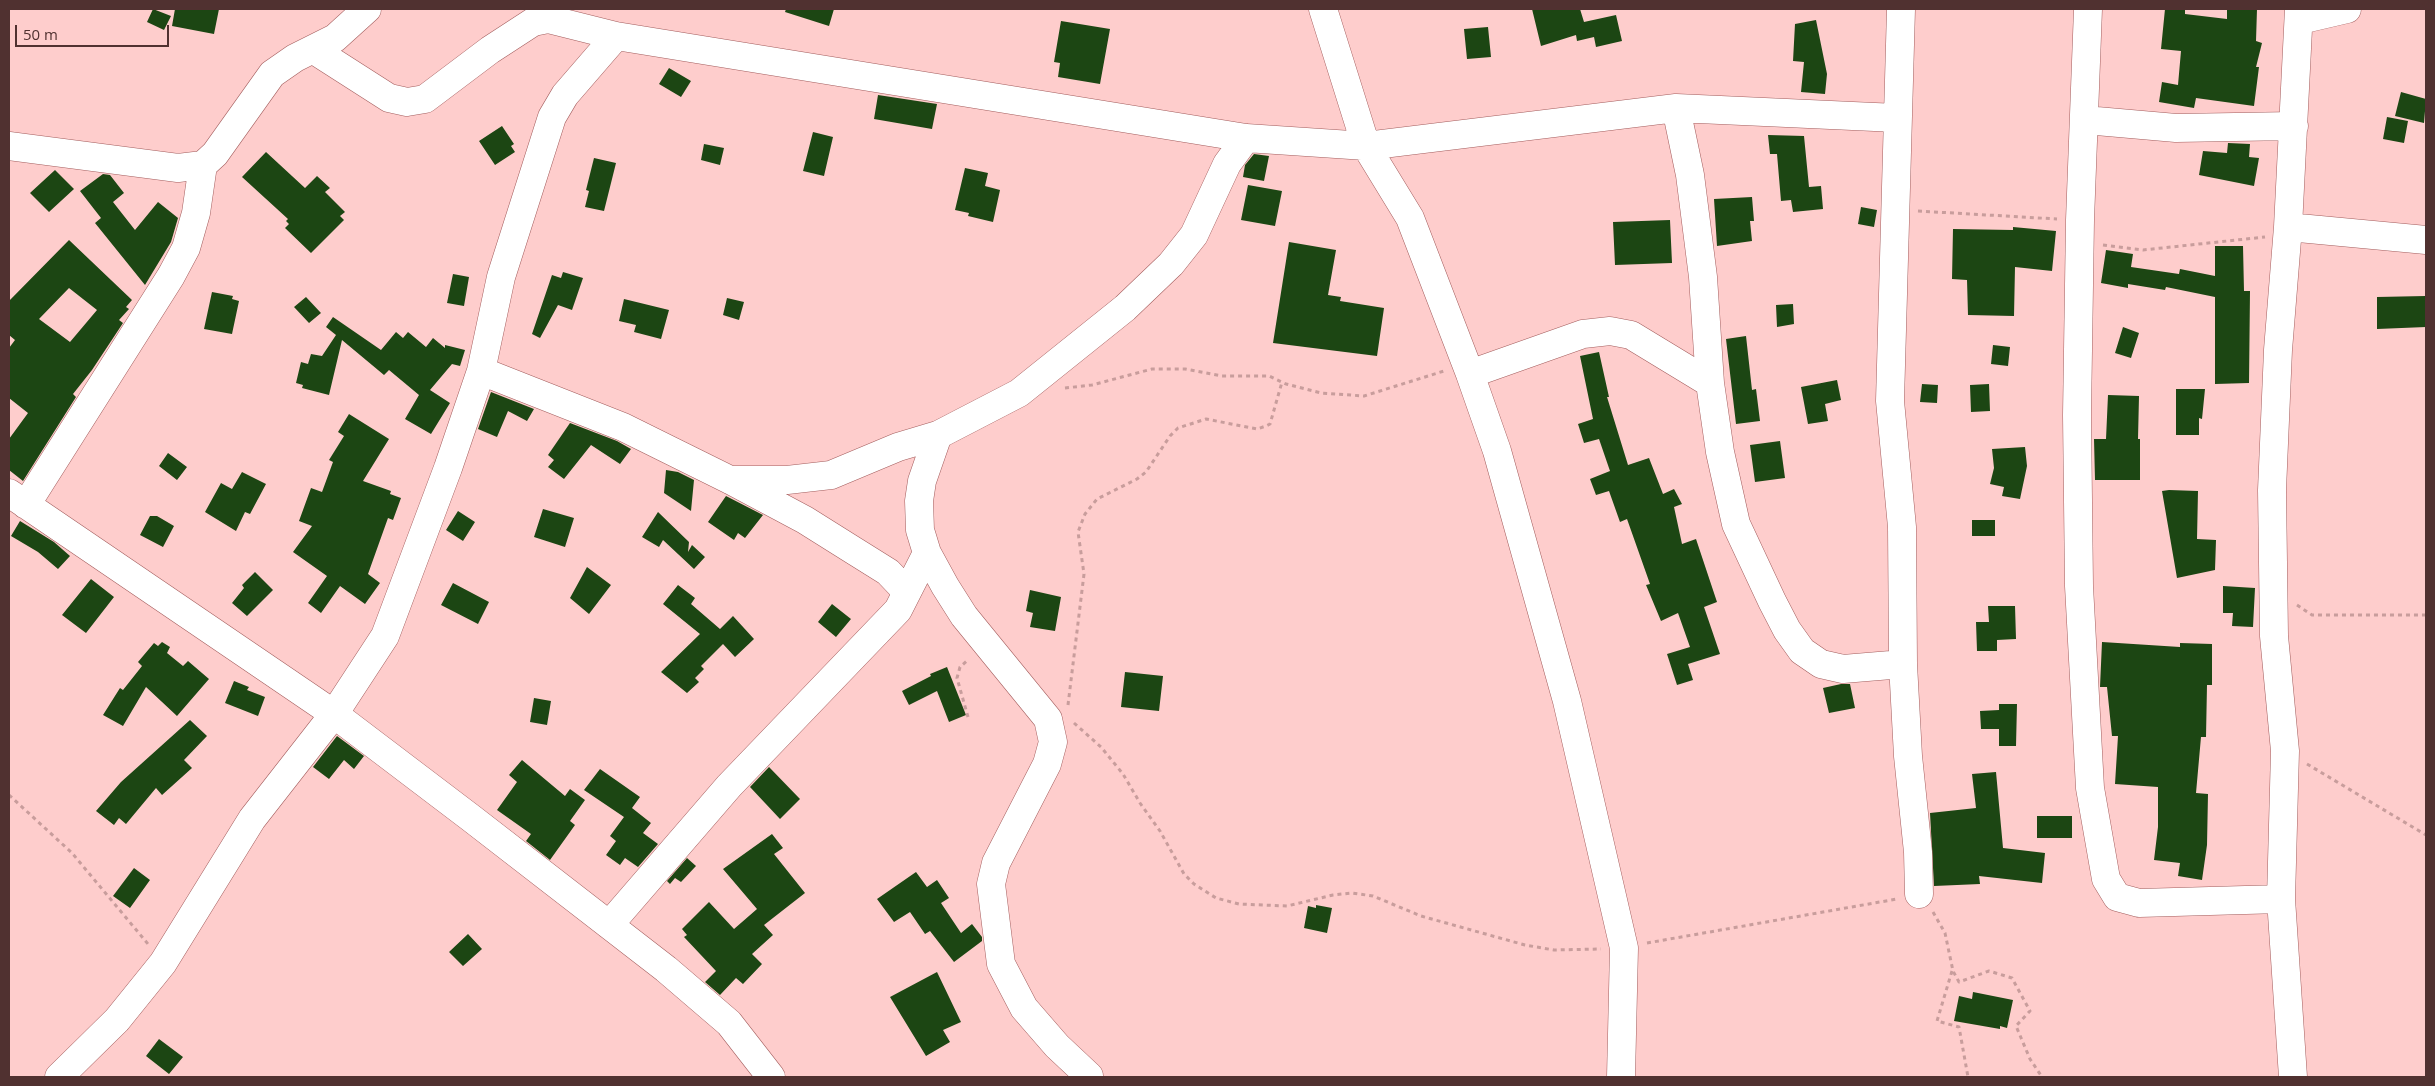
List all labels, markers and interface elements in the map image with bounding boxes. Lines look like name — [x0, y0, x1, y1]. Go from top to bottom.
scale bar — [18, 15, 171, 47]
text: 50 m — [23, 24, 58, 44]

